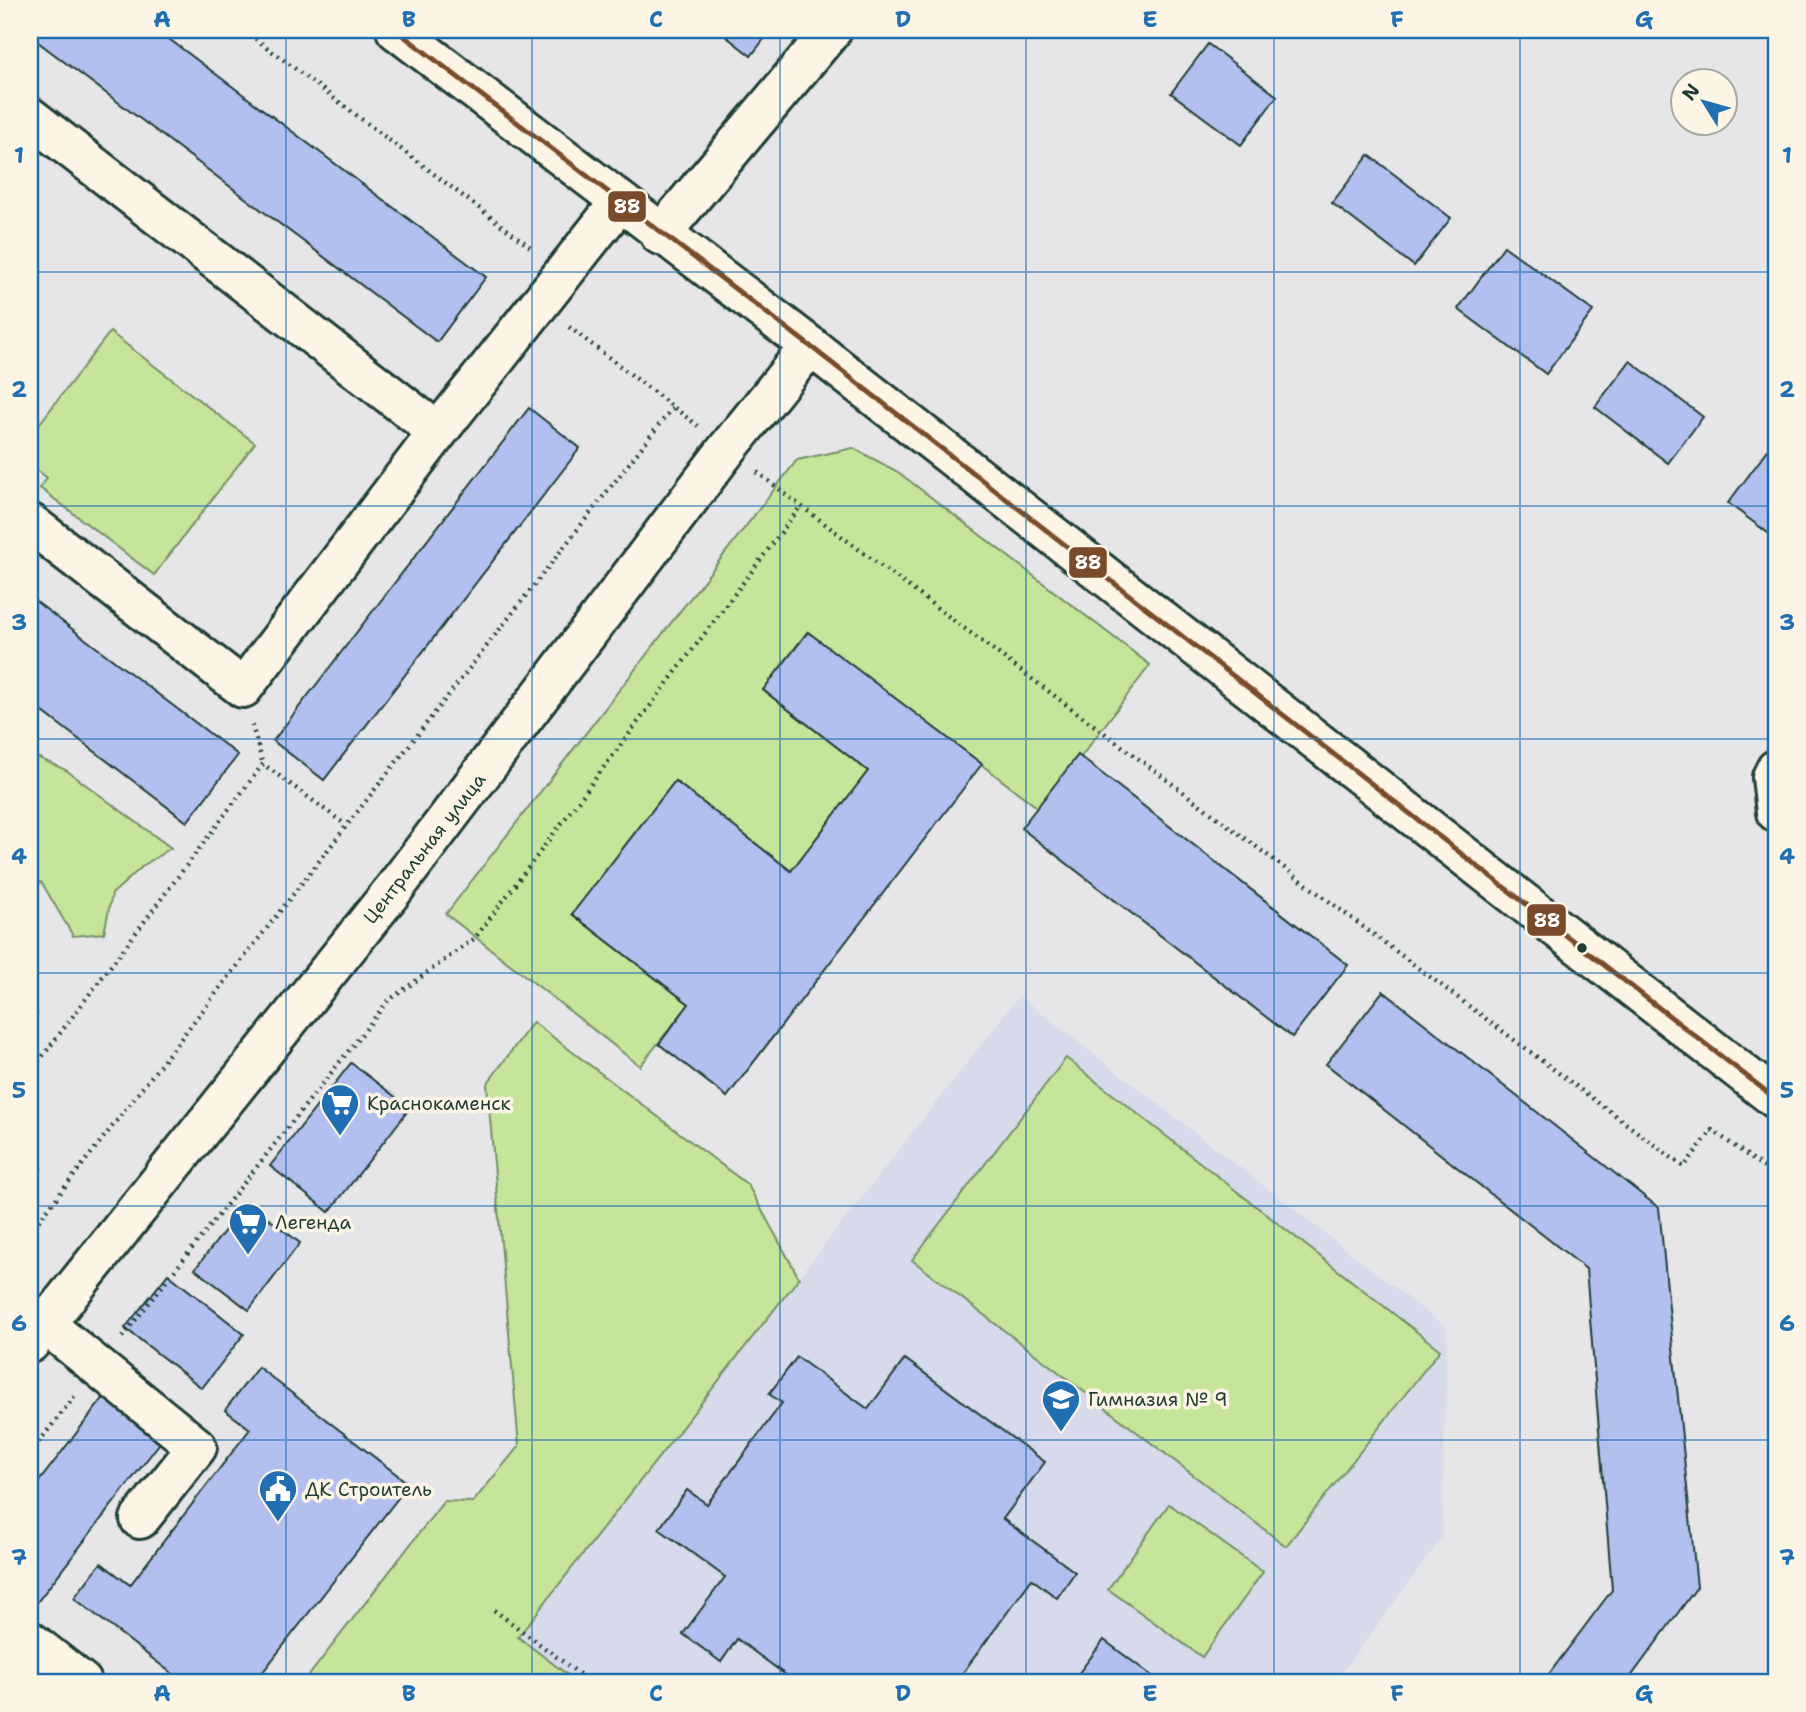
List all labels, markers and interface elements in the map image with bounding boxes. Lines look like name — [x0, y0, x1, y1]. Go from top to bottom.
text: A — [153, 4, 171, 34]
text: B — [402, 4, 416, 34]
text: C — [649, 4, 663, 34]
text: D — [895, 4, 911, 34]
text: E — [1142, 4, 1158, 34]
text: F — [1390, 4, 1404, 34]
text: G — [1635, 4, 1654, 34]
north arrow — [1670, 66, 1740, 136]
text: N — [1676, 79, 1705, 106]
text: 1 — [14, 140, 24, 170]
text: 1 — [1782, 140, 1792, 170]
line badge: 88 — [607, 190, 647, 223]
text: 88 — [614, 194, 640, 219]
text: 2 — [11, 374, 27, 404]
text: 2 — [1779, 374, 1795, 404]
line badge: 88 — [1068, 546, 1108, 579]
text: 88 — [1075, 550, 1101, 575]
text: 3 — [11, 607, 27, 637]
text: 3 — [1779, 607, 1795, 637]
street label: Центральная улица — [358, 768, 491, 929]
text: 4 — [11, 841, 27, 871]
text: 4 — [1779, 841, 1795, 871]
line badge: 88 — [1526, 903, 1567, 937]
text: 88 — [1534, 908, 1560, 933]
unlabelled marker — [1575, 941, 1589, 955]
text: 5 — [12, 1075, 26, 1105]
text: 5 — [1780, 1075, 1794, 1105]
supermarket icon: Краснокаменск — [319, 1082, 361, 1137]
place label: Краснокаменск — [367, 1091, 511, 1116]
supermarket icon: Легенда — [227, 1201, 269, 1256]
place label: Легенда — [275, 1210, 351, 1235]
text: 6 — [11, 1308, 27, 1338]
text: 6 — [1779, 1308, 1795, 1338]
school or university icon: Гимназия № 9 — [1040, 1378, 1082, 1433]
place label: Гимназия № 9 — [1088, 1387, 1228, 1412]
public building icon: ДК Строитель — [257, 1468, 299, 1523]
place label: ДК Строитель — [305, 1477, 432, 1502]
text: 7 — [11, 1542, 27, 1572]
text: 7 — [1779, 1542, 1795, 1572]
text: A — [153, 1678, 171, 1708]
text: B — [402, 1678, 416, 1708]
text: C — [649, 1678, 663, 1708]
text: D — [895, 1678, 911, 1708]
text: E — [1142, 1678, 1158, 1708]
text: F — [1390, 1678, 1404, 1708]
text: G — [1635, 1678, 1654, 1708]

